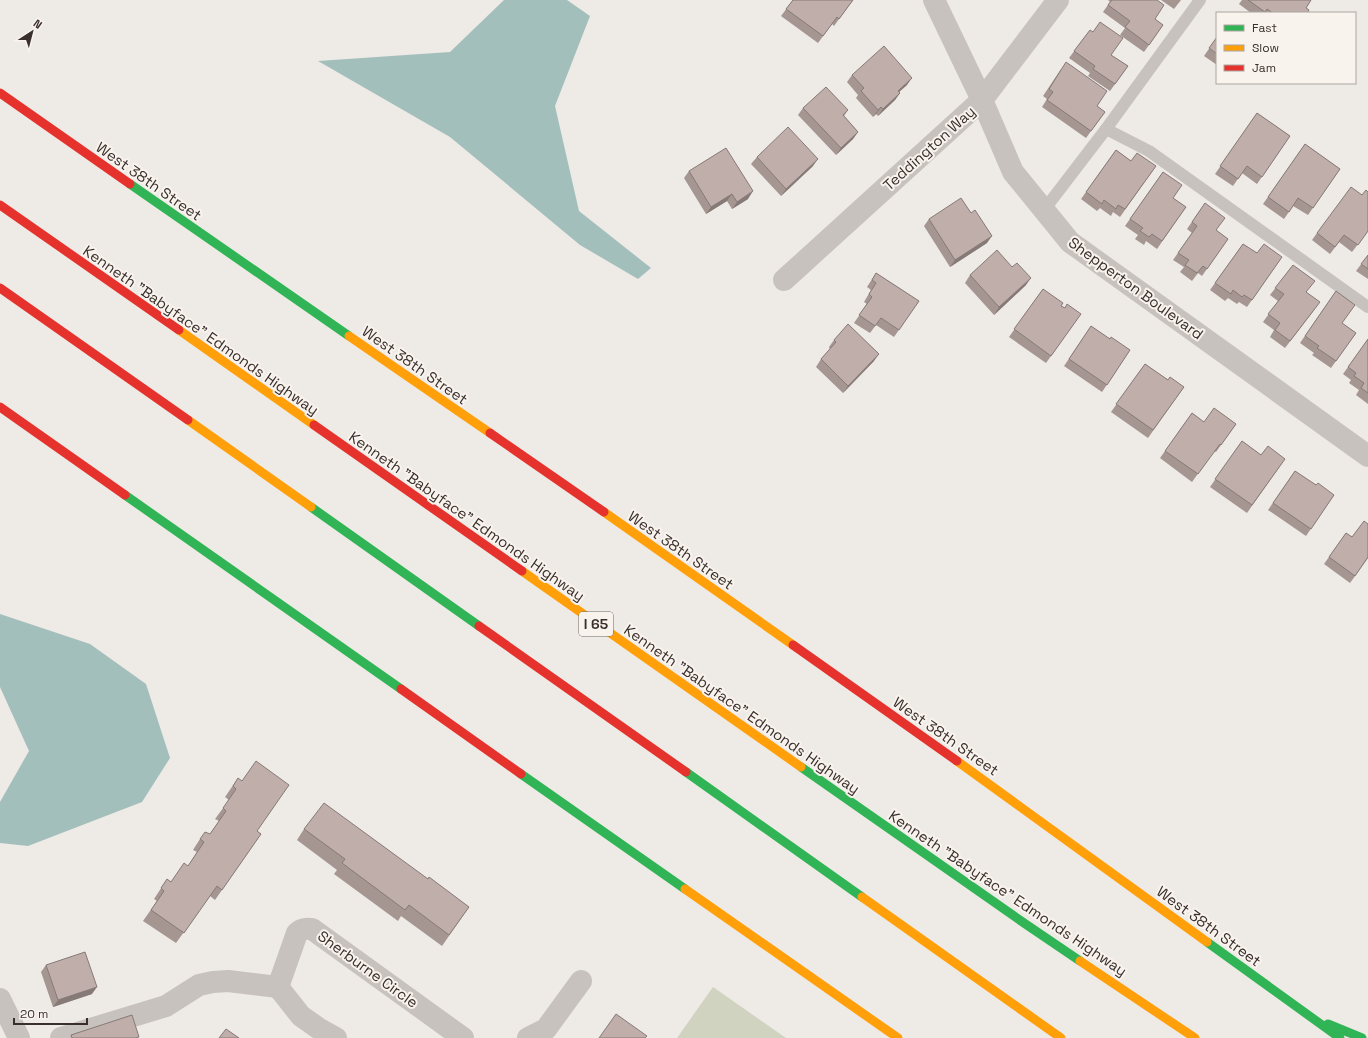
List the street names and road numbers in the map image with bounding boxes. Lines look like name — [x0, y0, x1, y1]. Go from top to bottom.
street label: Teddington Way — [879, 102, 979, 194]
street label: West 38th Street — [93, 138, 206, 225]
street label: Shepperton Boulevard — [1065, 233, 1207, 343]
street label: Kenneth "Babyface" Edmonds Highway — [79, 241, 323, 419]
street label: West 38th Street — [359, 322, 472, 409]
street label: Kenneth "Babyface" Edmonds Highway — [345, 427, 589, 605]
street label: West 38th Street — [625, 507, 738, 594]
road number: I 65 — [579, 612, 613, 636]
street label: Kenneth "Babyface" Edmonds Highway — [620, 620, 864, 798]
street label: West 38th Street — [890, 693, 1003, 780]
street label: Kenneth "Babyface" Edmonds Highway — [885, 806, 1131, 980]
street label: West 38th Street — [1153, 882, 1265, 970]
street label: Sherburne Circle — [314, 926, 422, 1012]

